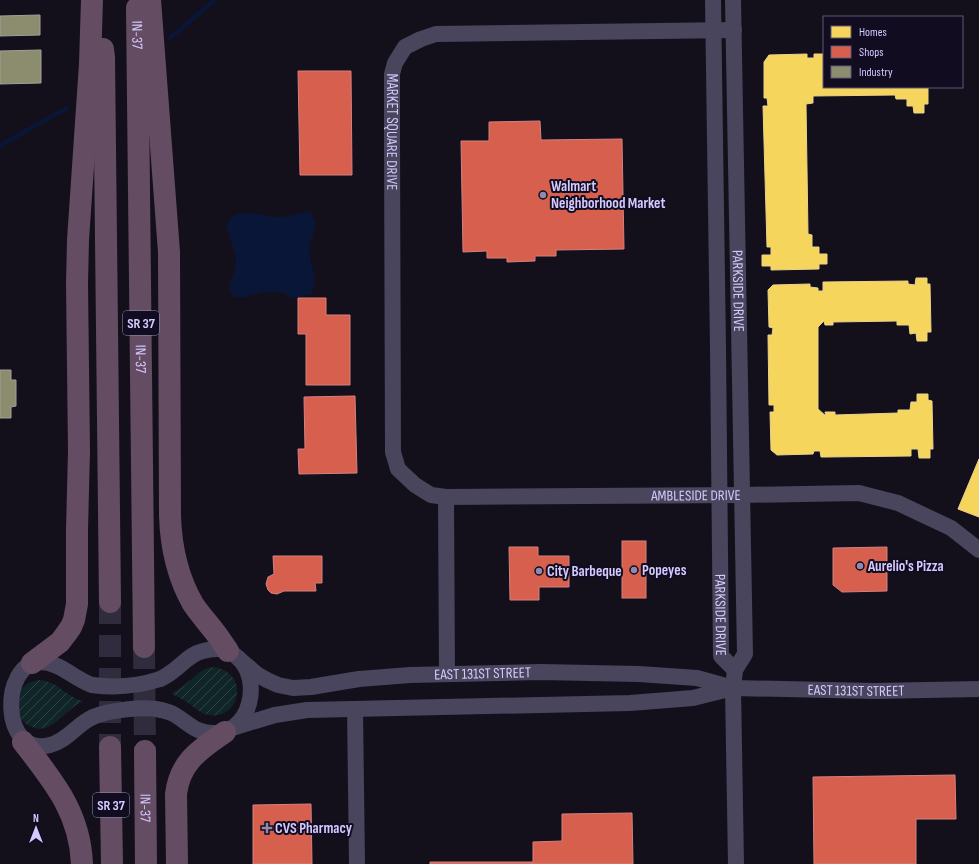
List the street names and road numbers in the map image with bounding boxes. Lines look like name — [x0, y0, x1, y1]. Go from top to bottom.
street label: IN-37 — [128, 21, 147, 49]
street label: MARKET SQUARE DRIVE — [382, 73, 402, 191]
street label: PARKSIDE DRIVE — [728, 250, 749, 332]
road number: SR 37 — [123, 311, 159, 335]
street label: IN-37 — [131, 345, 151, 373]
street label: AMBLESIDE DRIVE — [650, 486, 741, 505]
street label: PARKSIDE DRIVE — [711, 574, 730, 656]
street label: EAST 131ST STREET — [434, 663, 531, 684]
street label: EAST 131ST STREET — [807, 680, 905, 701]
road number: SR 37 — [93, 793, 129, 817]
street label: IN-37 — [136, 794, 155, 822]

